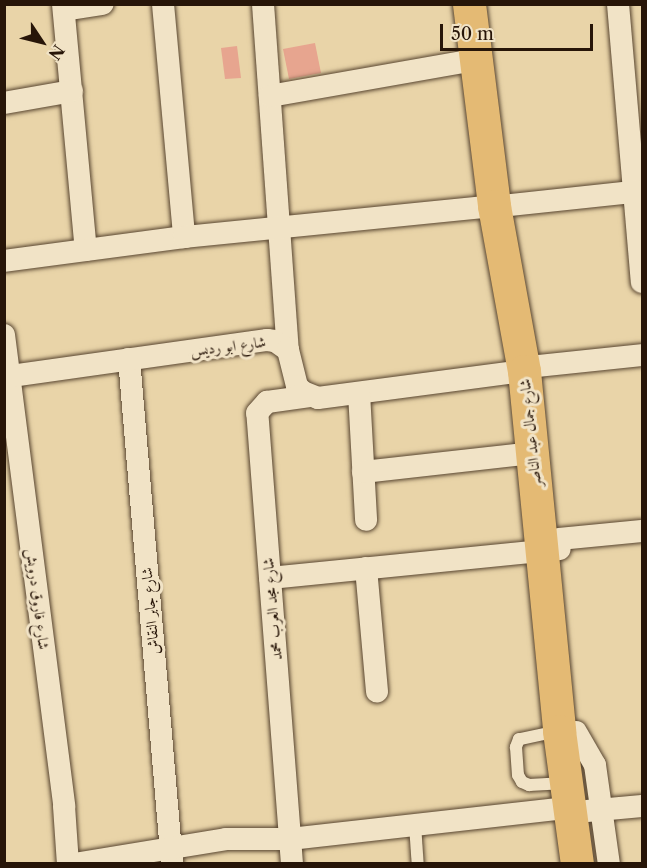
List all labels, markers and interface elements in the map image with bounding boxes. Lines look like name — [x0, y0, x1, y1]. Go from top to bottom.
north arrow — [12, 12, 72, 72]
scale bar — [443, 12, 596, 50]
text: 50 m — [451, 23, 494, 45]
text: N — [45, 41, 69, 64]
street label: شارع ابو رديس — [189, 332, 267, 360]
street label: شارع جمال عبد الناصر — [515, 378, 545, 488]
street label: شارع فاروق درويش — [23, 547, 53, 651]
street label: شارع مجد العرب محمد — [259, 557, 285, 661]
street label: شارع جابر النقاش — [137, 567, 163, 655]

